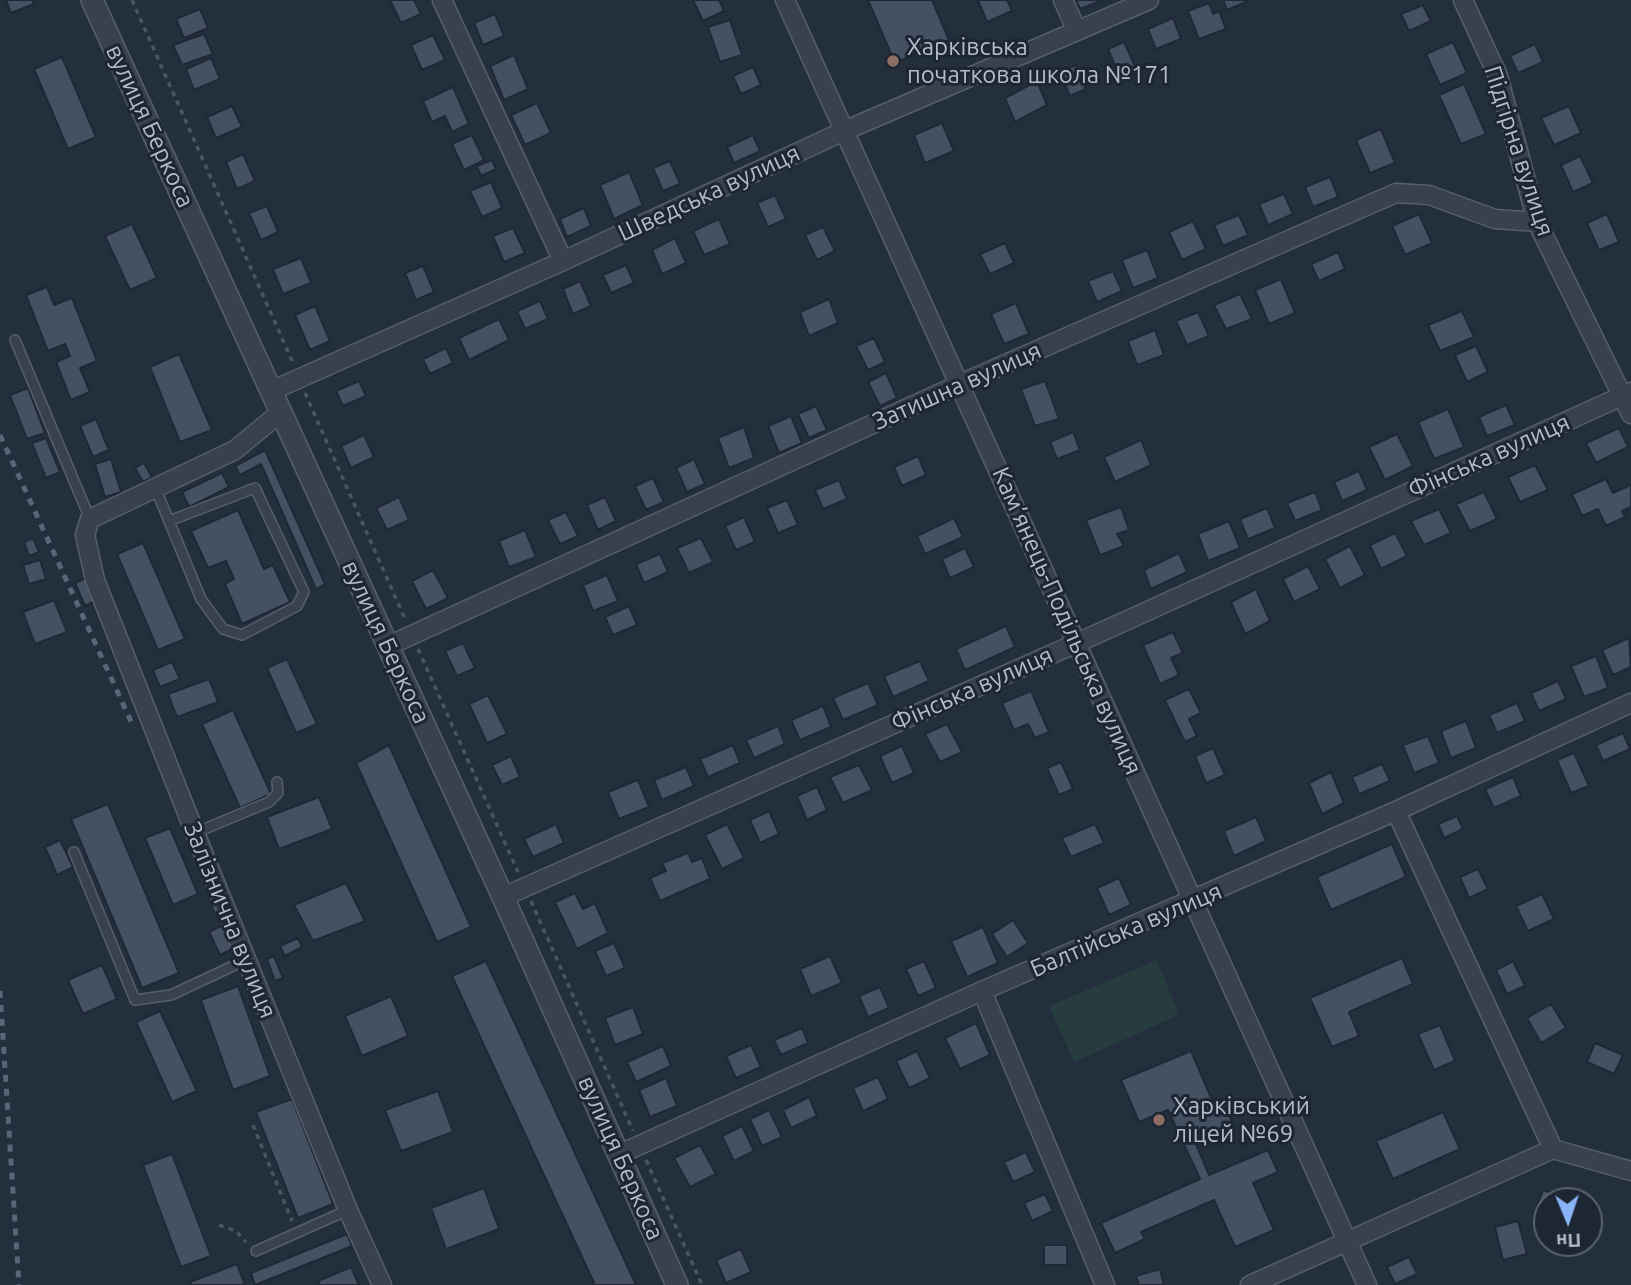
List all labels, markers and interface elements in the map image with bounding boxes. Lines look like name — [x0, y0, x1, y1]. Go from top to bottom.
place label: Харківська початкова школа №171 — [907, 33, 1172, 89]
street label: вулиця Беркоса — [100, 40, 200, 212]
marker: Харківська початкова школа №171 — [885, 53, 901, 69]
street label: Підгірна вулиця — [1478, 62, 1560, 240]
street label: Шведська вулиця — [614, 138, 804, 248]
street label: Затишна вулиця — [868, 336, 1046, 436]
street label: Фінська вулиця — [1404, 408, 1574, 504]
street label: Кам’янець-Подільська вулиця — [986, 463, 1148, 779]
street label: вулиця Беркоса — [336, 556, 436, 728]
street label: Фінська вулиця — [887, 641, 1057, 737]
street label: Залізнична вулиця — [177, 818, 283, 1022]
street label: Балтійська вулиця — [1026, 877, 1226, 983]
street label: вулиця Беркоса — [572, 1072, 670, 1244]
place label: Харківський ліцей №69 — [1173, 1092, 1310, 1148]
marker: Харківський ліцей №69 — [1151, 1112, 1167, 1128]
north arrow — [1533, 1187, 1603, 1257]
text: Пн — [1556, 1230, 1582, 1252]

